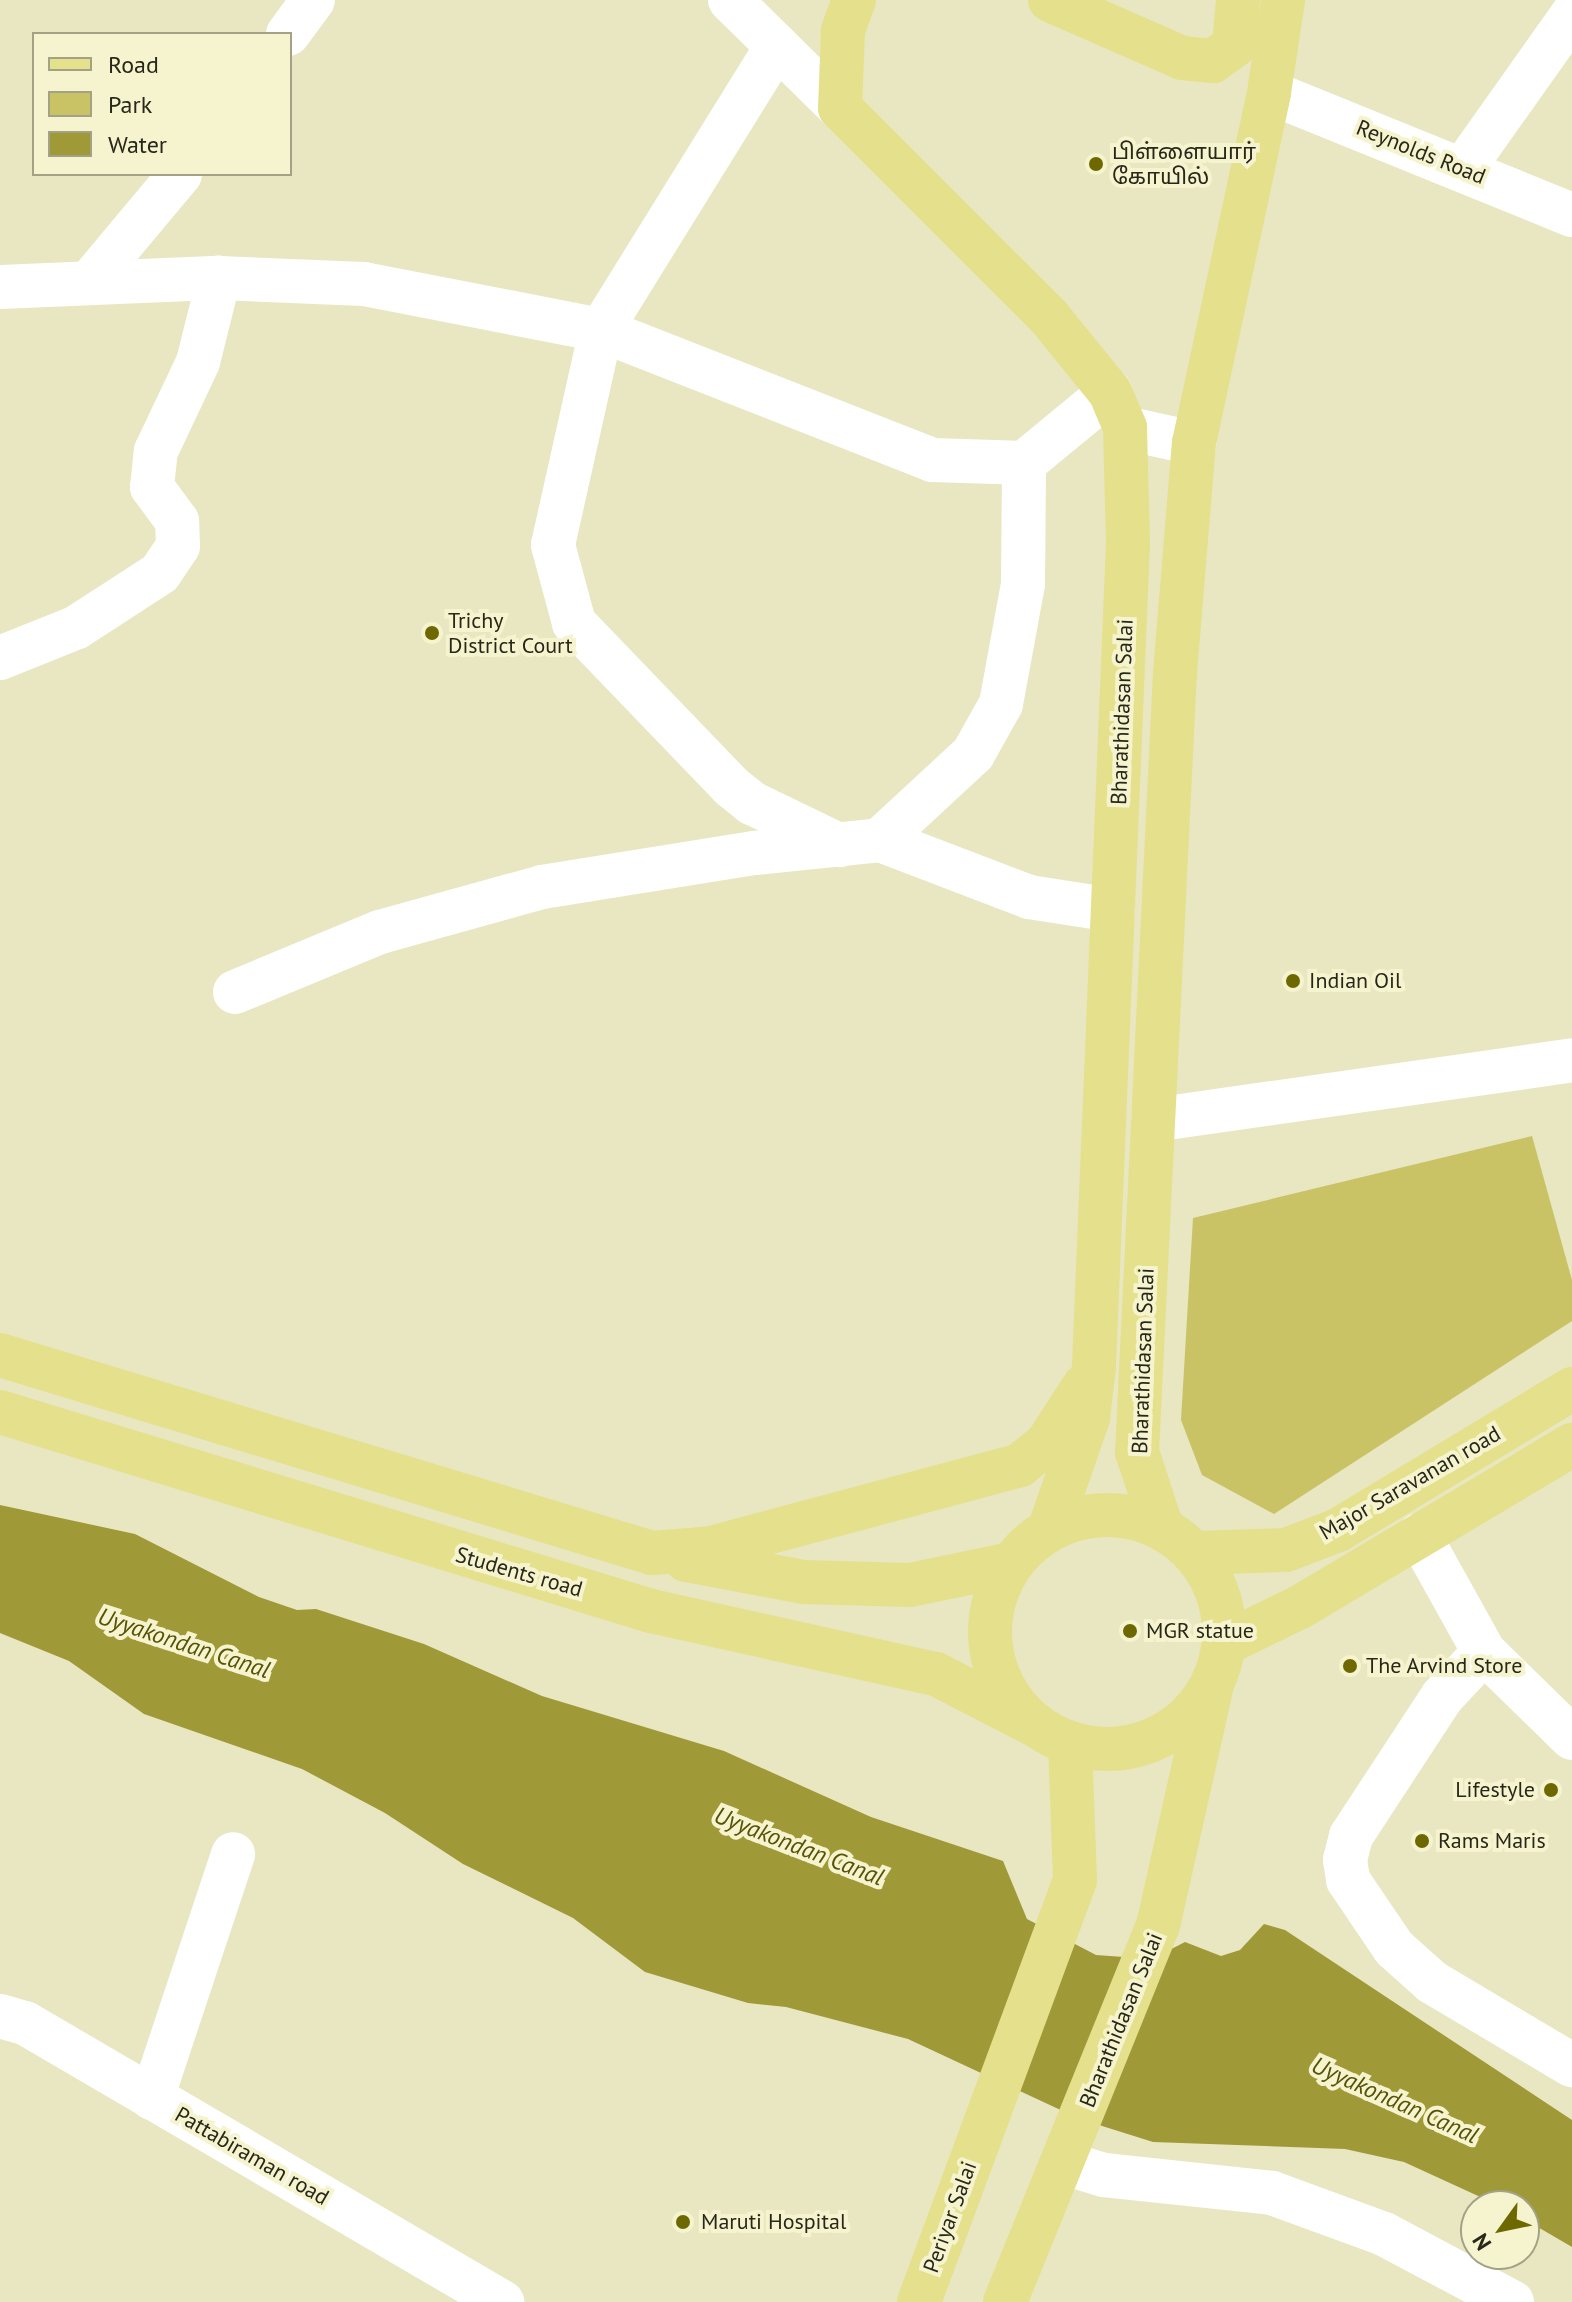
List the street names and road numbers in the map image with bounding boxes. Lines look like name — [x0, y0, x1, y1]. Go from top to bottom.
street label: Reynolds Road — [1353, 114, 1489, 190]
street label: Bharathidasan Salai — [1106, 618, 1138, 806]
street label: Bharathidasan Salai — [1127, 1267, 1159, 1455]
street label: Major Saravanan road — [1315, 1420, 1505, 1546]
street label: Students road — [453, 1541, 585, 1603]
street label: Bharathidasan Salai — [1074, 1929, 1168, 2111]
street label: Pattabiraman road — [170, 2101, 334, 2211]
street label: Periyar Salai — [918, 2158, 982, 2276]

